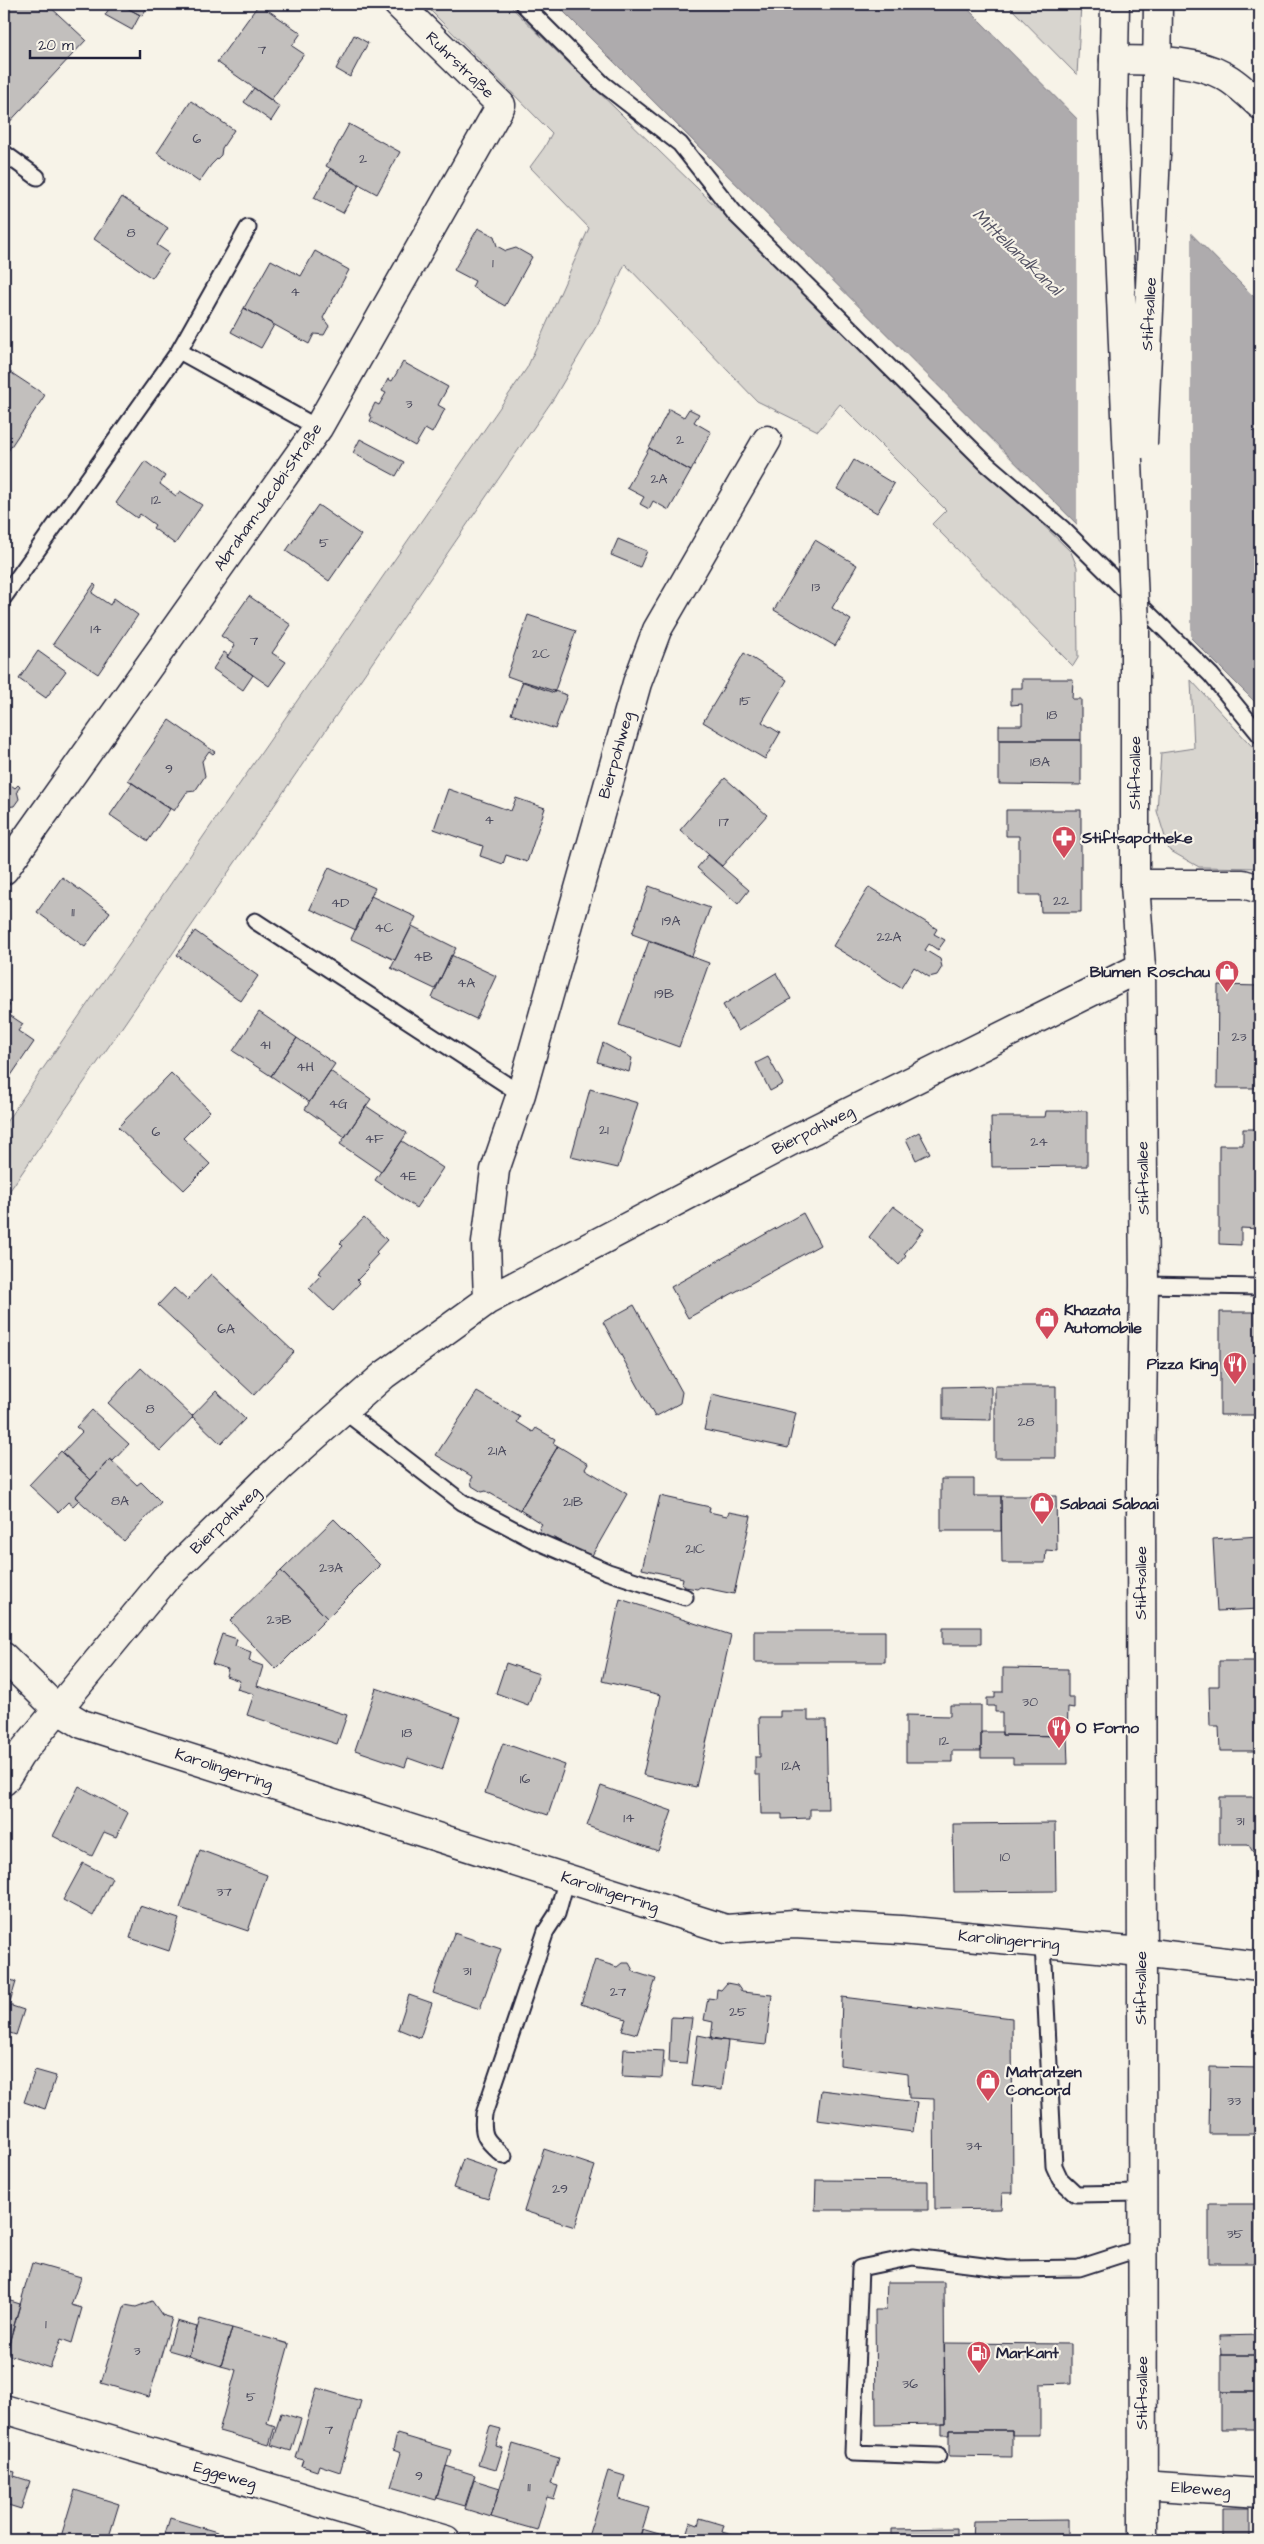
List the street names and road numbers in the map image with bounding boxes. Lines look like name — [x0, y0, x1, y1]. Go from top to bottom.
street label: Ruhrstraße — [421, 27, 499, 104]
street label: Stiftsallee — [1136, 276, 1162, 351]
street label: Abraham-Jacobi-Straße — [209, 419, 328, 575]
street label: Bierpohlweg — [593, 709, 640, 801]
street label: Stiftsallee — [1124, 736, 1146, 810]
street label: Bierpohlweg — [768, 1100, 858, 1161]
street label: Stiftsallee — [1131, 1141, 1155, 1215]
street label: Bierpohlweg — [185, 1481, 266, 1560]
street label: Stiftsallee — [1130, 1546, 1152, 1620]
street label: Karolingerring — [172, 1743, 276, 1796]
street label: Karolingerring — [558, 1866, 662, 1919]
street label: Karolingerring — [957, 1925, 1061, 1956]
street label: Stiftsallee — [1130, 1951, 1152, 2025]
street label: Stiftsallee — [1131, 2356, 1153, 2430]
street label: Eggeweg — [191, 2456, 259, 2495]
street label: Elbeweg — [1171, 2476, 1231, 2503]

